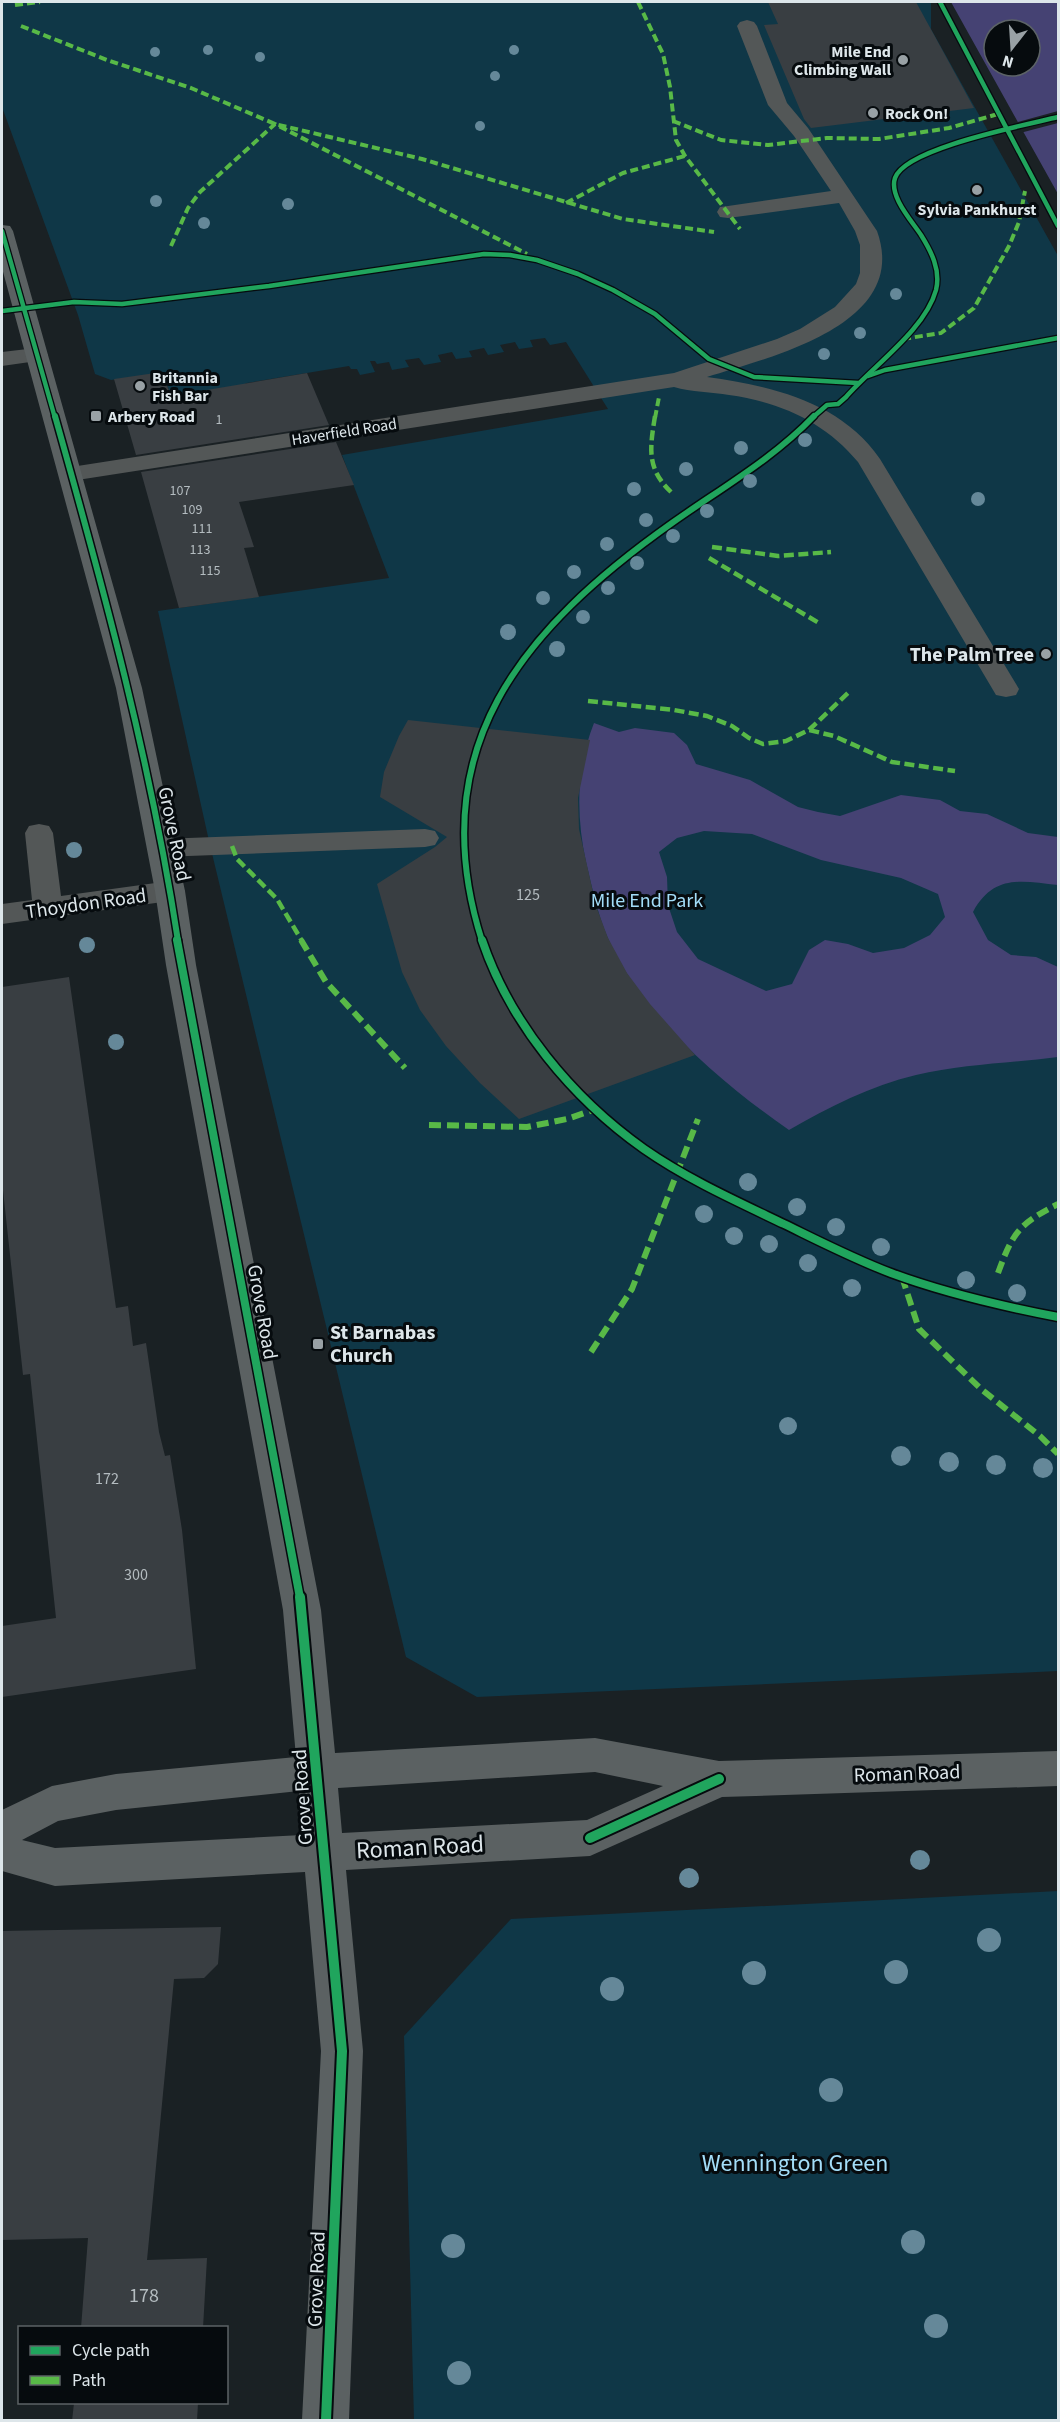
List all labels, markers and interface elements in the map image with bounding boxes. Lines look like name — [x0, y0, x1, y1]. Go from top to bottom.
north arrow — [982, 18, 1042, 78]
place label: Mile End Climbing Wall — [794, 41, 891, 81]
text: N — [1000, 49, 1016, 73]
marker: Mile End Climbing Wall — [896, 53, 910, 67]
place label: Rock On! — [885, 103, 949, 125]
marker: Rock On! — [866, 106, 880, 120]
marker: Sylvia Pankhurst — [970, 183, 984, 197]
place label: Sylvia Pankhurst — [918, 199, 1036, 221]
place label: Britannia Fish Bar — [152, 367, 218, 407]
marker: Britannia Fish Bar — [133, 379, 147, 393]
place label: Arbery Road — [107, 406, 195, 428]
marker: Arbery Road — [89, 409, 103, 423]
house number: 1 — [216, 410, 223, 430]
street label: Haverfield Road — [290, 413, 398, 451]
house number: 107 — [170, 481, 190, 501]
house number: 109 — [182, 500, 202, 520]
house number: 111 — [192, 519, 212, 539]
house number: 113 — [190, 540, 210, 560]
house number: 115 — [200, 561, 220, 581]
place label: The Palm Tree — [910, 641, 1034, 669]
marker: The Palm Tree — [1039, 647, 1053, 661]
street label: Grove Road — [150, 784, 198, 884]
street label: Thoydon Road — [24, 882, 148, 926]
house number: 125 — [516, 884, 540, 906]
park label: Mile End Park — [591, 887, 703, 915]
street label: Grove Road — [240, 1262, 284, 1362]
place label: St Barnabas Church — [330, 1319, 436, 1370]
marker: St Barnabas Church — [311, 1337, 325, 1351]
house number: 172 — [95, 1468, 119, 1490]
house number: 300 — [124, 1564, 148, 1586]
street label: Grove Road — [286, 1748, 320, 1846]
street label: Roman Road — [853, 1758, 961, 1790]
street label: Roman Road — [355, 1827, 485, 1868]
park label: Wennington Green — [702, 2146, 888, 2181]
street label: Grove Road — [301, 2231, 333, 2327]
house number: 178 — [129, 2282, 159, 2310]
legend — [18, 2326, 228, 2404]
text: Cycle path — [72, 2338, 150, 2363]
text: Path — [72, 2368, 106, 2393]

